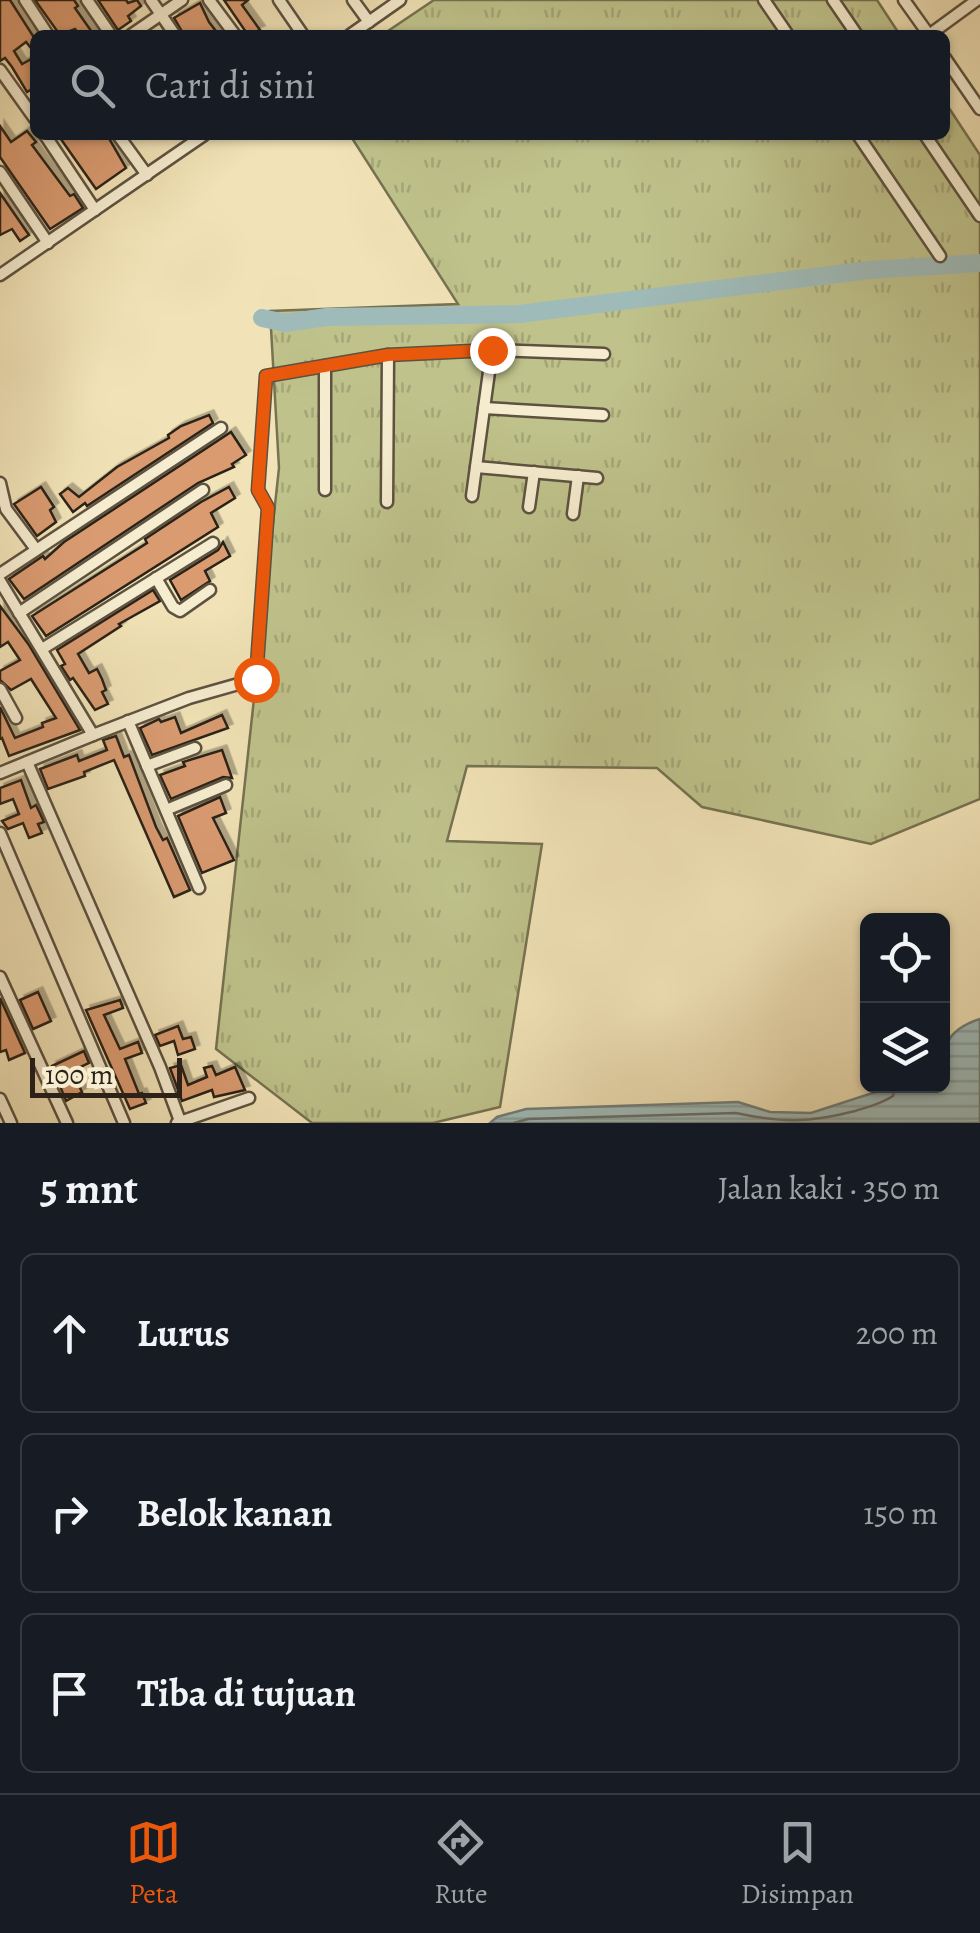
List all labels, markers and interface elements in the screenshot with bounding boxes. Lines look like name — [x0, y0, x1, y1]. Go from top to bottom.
search box — [30, 30, 950, 140]
icon: search — [65, 58, 120, 113]
text: Cari di sini — [145, 59, 315, 111]
route end — [470, 328, 516, 374]
route start — [234, 657, 280, 703]
map controls — [860, 913, 950, 1093]
button: locate — [860, 913, 950, 1003]
button: layers — [860, 1003, 950, 1093]
scale bar — [30, 1053, 182, 1098]
text: 100 m — [45, 1056, 113, 1094]
text: 5 mnt — [40, 1160, 138, 1217]
text: Jalan kaki · 350 m — [718, 1166, 940, 1210]
icon: ahead — [42, 1306, 97, 1361]
text: Lurus — [137, 1307, 230, 1359]
text: 200 m — [856, 1311, 938, 1355]
icon: right — [42, 1486, 97, 1541]
text: Belok kanan — [137, 1487, 332, 1539]
text: 150 m — [863, 1491, 938, 1535]
icon: arrive — [42, 1666, 97, 1721]
text: Tiba di tujuan — [137, 1667, 356, 1719]
tab: Peta — [126, 1815, 181, 1913]
tab: Rute — [433, 1815, 488, 1913]
tab: Disimpan — [741, 1815, 854, 1913]

